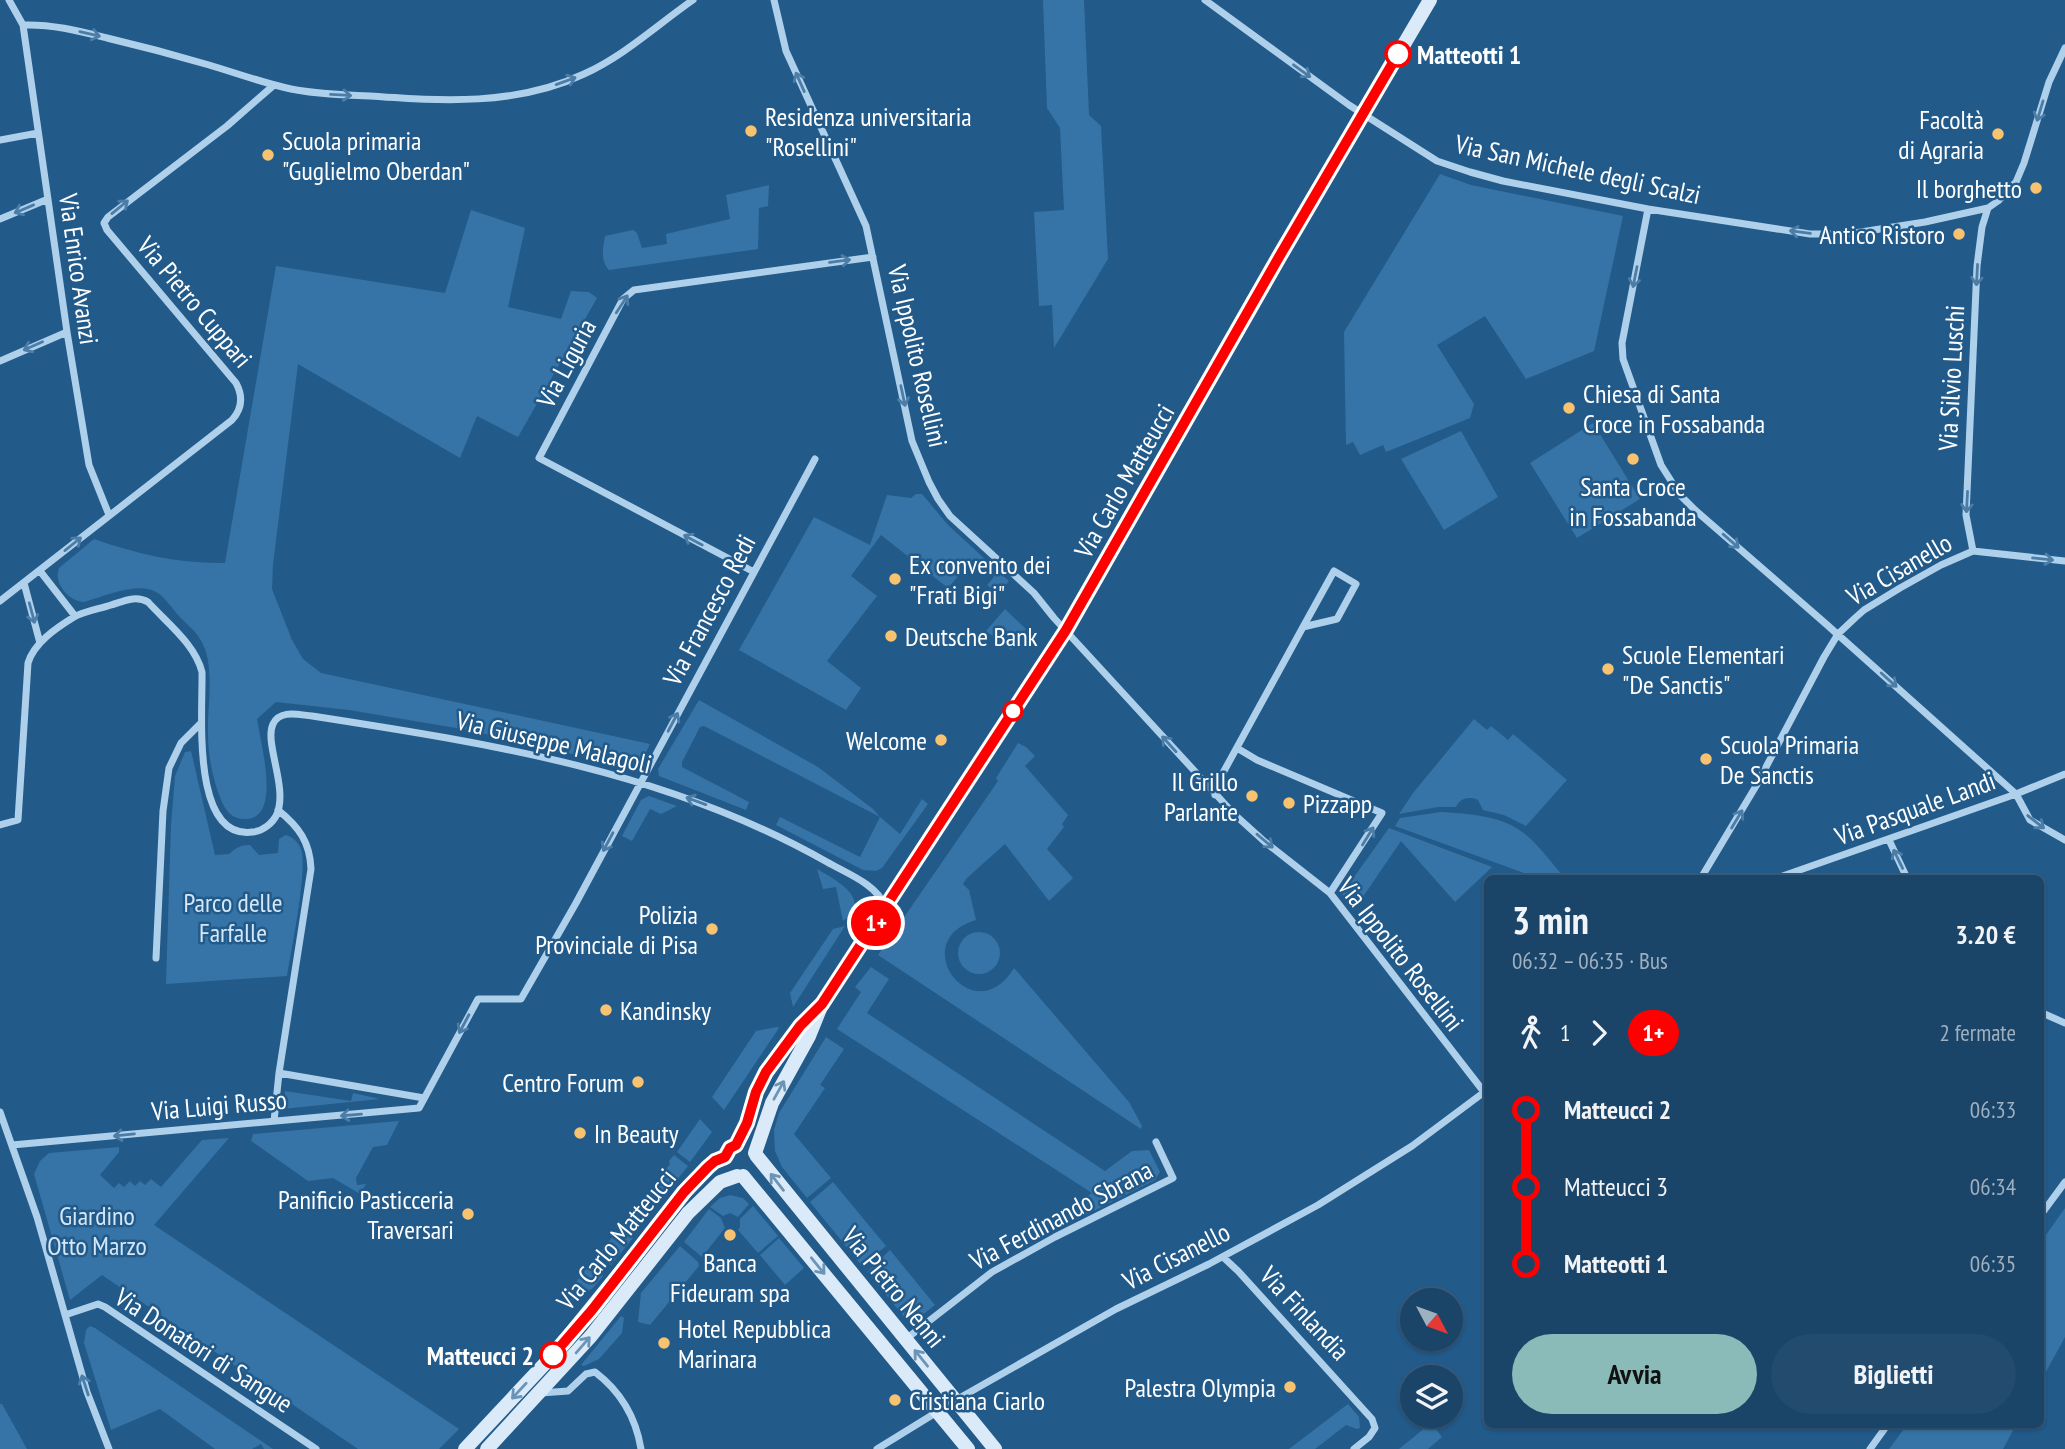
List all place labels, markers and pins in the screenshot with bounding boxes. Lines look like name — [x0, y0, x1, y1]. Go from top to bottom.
place label: Matteotti 1 — [1417, 38, 1521, 71]
marker: Matteotti 1 — [1385, 41, 1411, 67]
place label: Residenza universitaria "Rosellini" — [765, 100, 972, 163]
place label: Facoltà di Agraria — [1898, 103, 1984, 166]
marker: Residenza universitaria "Rosellini" — [743, 123, 759, 139]
place label: Scuola primaria "Guglielmo Oberdan" — [282, 124, 470, 187]
marker: Facoltà di Agraria — [1990, 126, 2006, 142]
marker: Scuola primaria "Guglielmo Oberdan" — [260, 147, 276, 163]
place label: Il borghetto — [1916, 172, 2022, 205]
marker: Il borghetto — [2028, 180, 2044, 196]
place label: Antico Ristoro — [1819, 218, 1945, 251]
marker: Antico Ristoro — [1951, 226, 1967, 242]
place label: Chiesa di Santa Croce in Fossabanda — [1583, 377, 1765, 440]
marker: Chiesa di Santa Croce in Fossabanda — [1561, 400, 1577, 416]
marker: Santa Croce in Fossabanda — [1625, 451, 1641, 467]
place label: Santa Croce in Fossabanda — [1569, 470, 1697, 533]
place label: Ex convento dei "Frati Bigi" — [909, 548, 1051, 611]
marker: Ex convento dei "Frati Bigi" — [887, 571, 903, 587]
place label: Deutsche Bank — [905, 620, 1038, 653]
marker: Deutsche Bank — [883, 628, 899, 644]
place label: Scuole Elementari "De Sanctis" — [1622, 638, 1785, 701]
marker: Scuole Elementari "De Sanctis" — [1600, 661, 1616, 677]
unlabelled marker — [1003, 701, 1023, 721]
place label: Welcome — [846, 724, 927, 757]
place label: Scuola Primaria De Sanctis — [1720, 728, 1859, 791]
marker: Welcome — [933, 732, 949, 748]
marker: Scuola Primaria De Sanctis — [1698, 751, 1714, 767]
place label: Il Grillo Parlante — [1164, 765, 1238, 828]
place label: Pizzapp — [1303, 787, 1372, 820]
marker: Il Grillo Parlante — [1244, 788, 1260, 804]
marker: Pizzapp — [1281, 795, 1297, 811]
place label: Polizia Provinciale di Pisa — [535, 898, 698, 961]
marker: Polizia Provinciale di Pisa — [704, 921, 720, 937]
place label: Kandinsky — [620, 994, 711, 1027]
marker: Kandinsky — [598, 1002, 614, 1018]
place label: Centro Forum — [502, 1066, 624, 1099]
marker: Centro Forum — [630, 1074, 646, 1090]
place label: In Beauty — [594, 1117, 679, 1150]
marker: In Beauty — [572, 1125, 588, 1141]
place label: Panificio Pasticceria Traversari — [278, 1183, 454, 1246]
marker: Panificio Pasticceria Traversari — [460, 1206, 476, 1222]
marker: Banca Fideuram spa — [722, 1227, 738, 1243]
place label: Banca Fideuram spa — [670, 1246, 790, 1309]
place label: Hotel Repubblica Marinara — [678, 1312, 831, 1375]
marker: Hotel Repubblica Marinara — [656, 1335, 672, 1351]
place label: Matteucci 2 — [427, 1339, 534, 1372]
marker: Matteucci 2 — [540, 1342, 566, 1368]
place label: Palestra Olympia — [1124, 1371, 1276, 1404]
marker: Palestra Olympia — [1282, 1379, 1298, 1395]
place label: Cristiana Ciarlo — [909, 1384, 1045, 1417]
marker: Cristiana Ciarlo — [887, 1392, 903, 1408]

